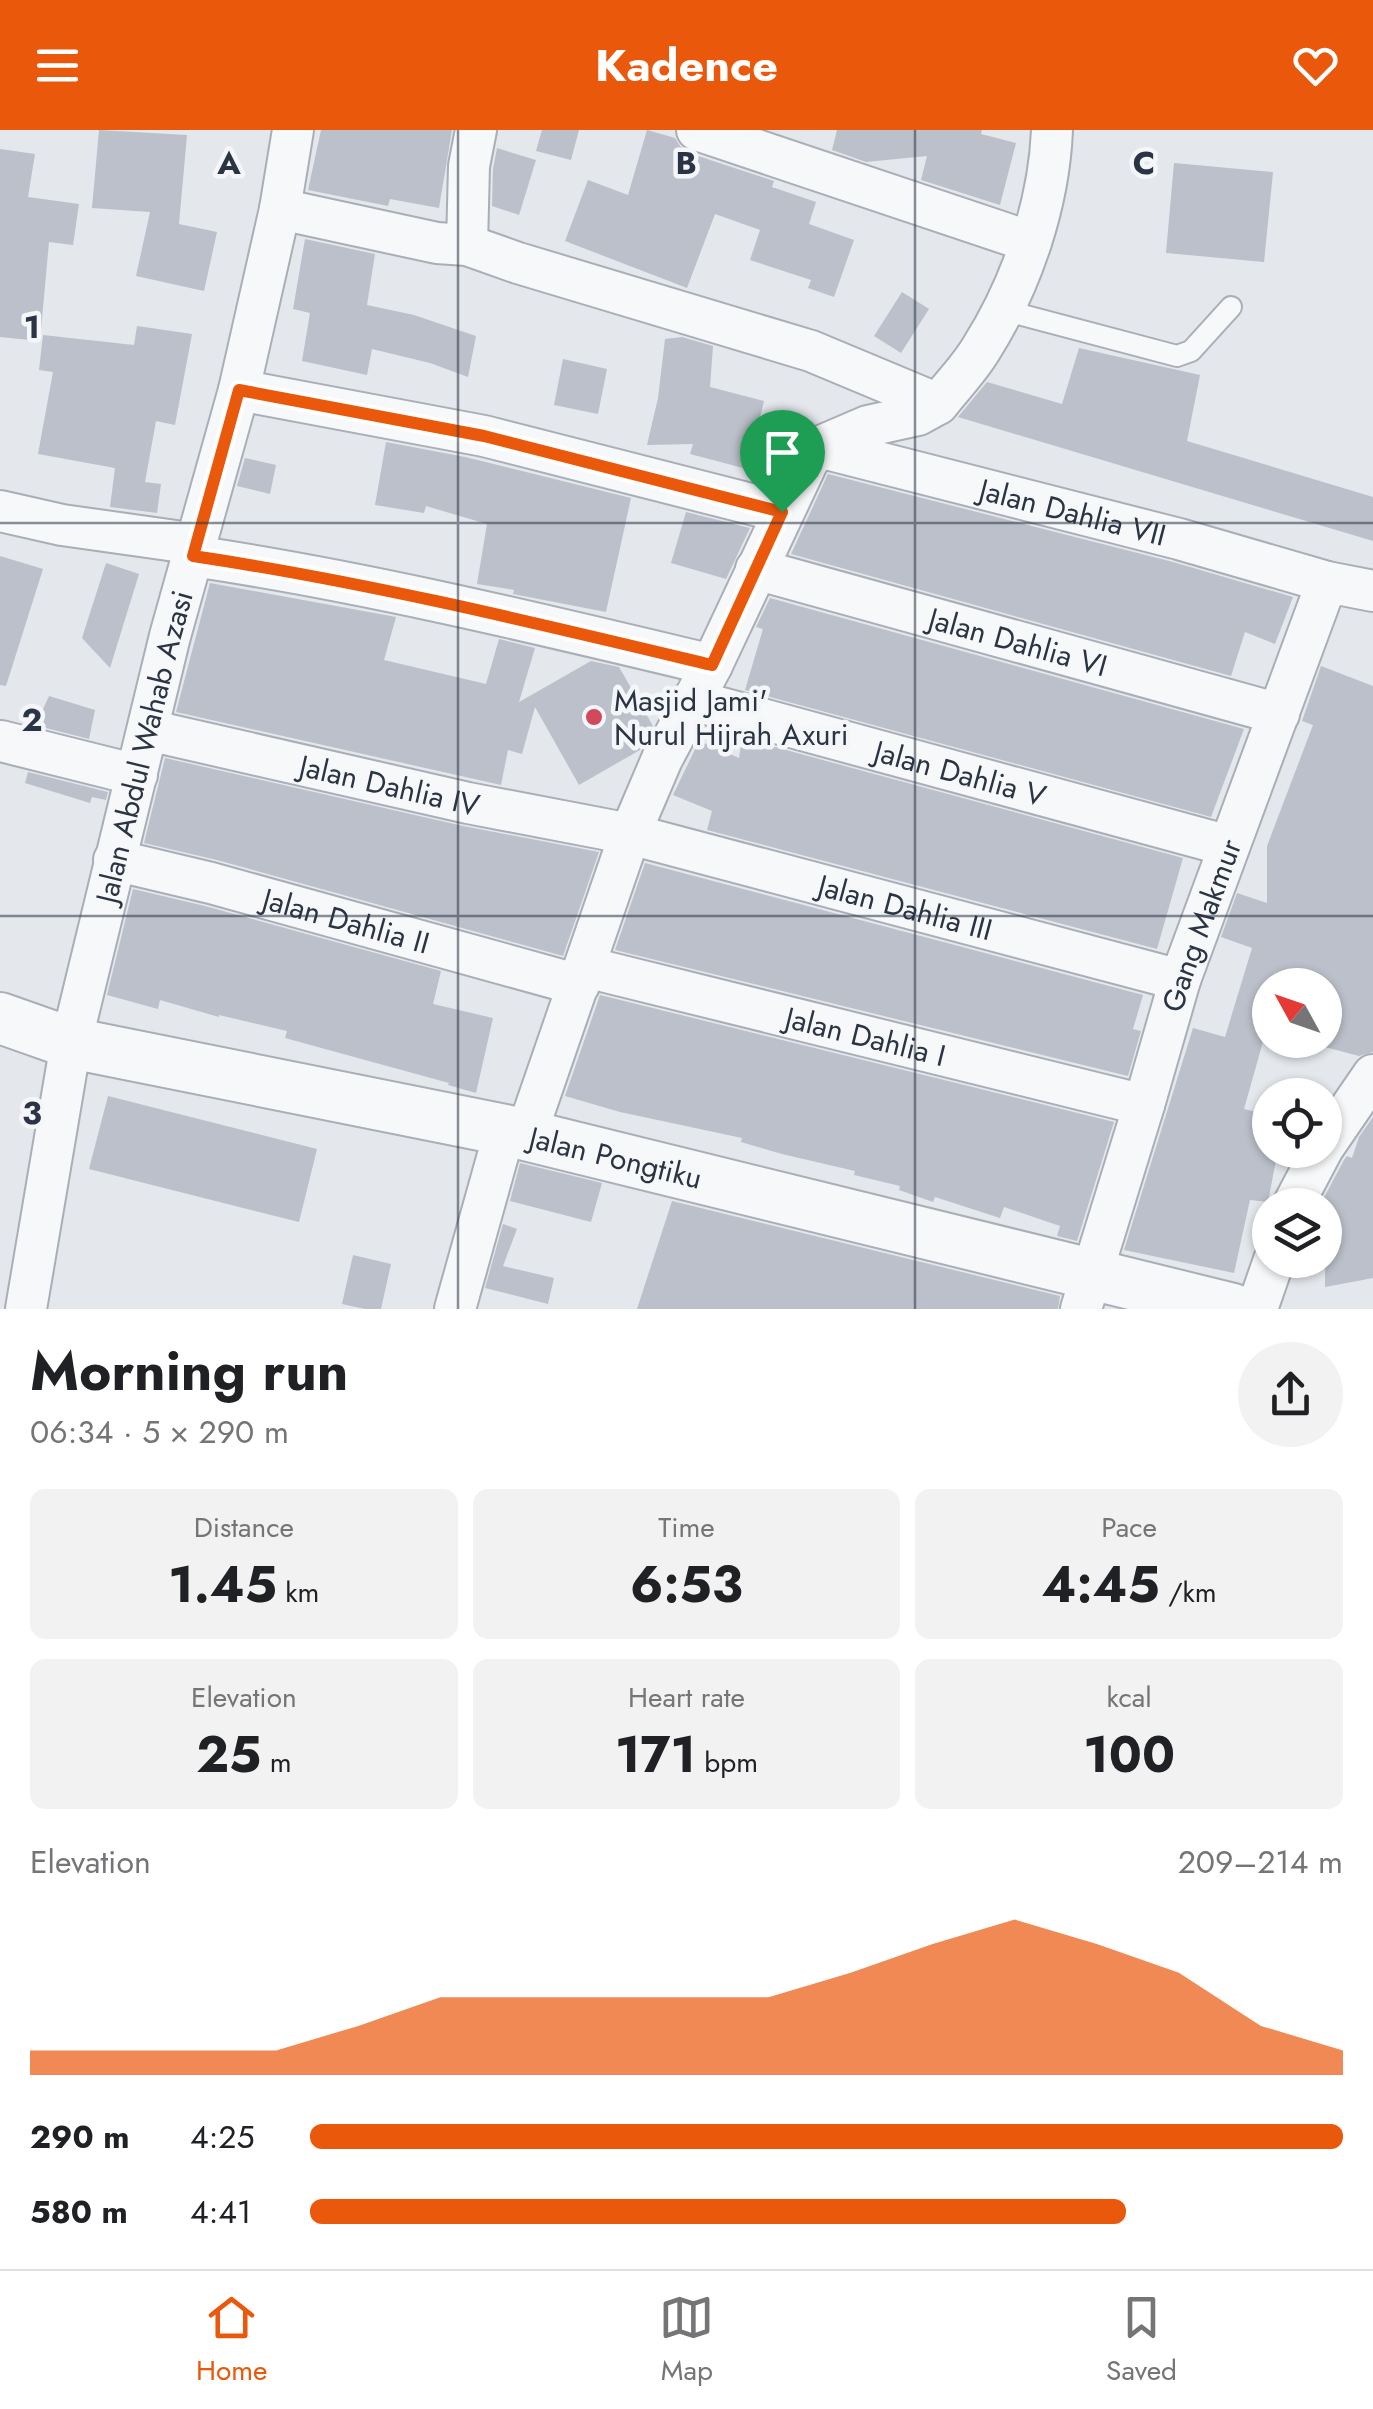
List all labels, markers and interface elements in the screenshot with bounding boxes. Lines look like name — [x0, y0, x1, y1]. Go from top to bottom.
text: Kadence — [595, 33, 778, 98]
icon: menu — [30, 38, 85, 93]
icon: heart — [1288, 38, 1343, 93]
text: A — [216, 140, 241, 186]
text: B — [675, 140, 697, 186]
text: C — [1133, 140, 1155, 186]
text: 1 — [24, 304, 40, 350]
pin — [740, 410, 825, 513]
icon: arrive — [755, 425, 810, 480]
street label: Jalan Dahlia VII — [971, 466, 1171, 556]
street label: Jalan Abdul Wahab Azasi — [83, 585, 203, 911]
street label: Jalan Dahlia VI — [920, 595, 1112, 687]
place label: Masjid Jami' Nurul Hijrah Axuri — [614, 679, 849, 756]
text: 2 — [22, 697, 43, 743]
marker: Masjid Jami' Nurul Hijrah Axuri — [583, 706, 605, 728]
street label: Jalan Dahlia V — [866, 728, 1051, 817]
street label: Jalan Dahlia IV — [292, 743, 484, 826]
street label: Gang Makmur — [1150, 832, 1252, 1017]
street label: Jalan Dahlia III — [810, 862, 997, 951]
street label: Jalan Dahlia II — [254, 876, 434, 964]
north arrow — [1252, 968, 1342, 1058]
map controls — [1252, 968, 1342, 1278]
street label: Jalan Dahlia I — [777, 995, 950, 1077]
button: locate — [1252, 1078, 1342, 1168]
text: 3 — [22, 1090, 42, 1136]
street label: Jalan Pongtiku — [521, 1114, 706, 1199]
button: layers — [1252, 1188, 1342, 1278]
text: Morning run — [30, 1331, 348, 1411]
button: share — [1238, 1342, 1343, 1447]
text: 06:34 · 5 × 290 m — [30, 1409, 289, 1455]
text: Distance — [194, 1507, 294, 1548]
text: Time — [658, 1507, 715, 1548]
text: Pace — [1101, 1507, 1157, 1548]
text: 1.45 — [168, 1548, 277, 1621]
text: 6:53 — [630, 1548, 743, 1621]
text: 4:45 — [1042, 1548, 1160, 1621]
text: km — [277, 1572, 319, 1613]
text: /km — [1160, 1572, 1217, 1613]
text: Elevation — [191, 1677, 297, 1718]
text: Heart rate — [628, 1677, 745, 1718]
text: kcal — [1107, 1677, 1152, 1718]
text: 25 — [196, 1718, 261, 1791]
text: 171 — [615, 1718, 696, 1791]
text: 100 — [1083, 1718, 1175, 1791]
text: m — [261, 1742, 291, 1783]
text: bpm — [696, 1742, 758, 1783]
text: Elevation — [30, 1839, 151, 1885]
text: 209–214 m — [1178, 1839, 1343, 1885]
text: 290 m — [30, 2114, 129, 2160]
text: 4:25 — [190, 2114, 255, 2160]
text: 580 m — [30, 2189, 128, 2235]
text: 4:41 — [190, 2189, 251, 2235]
tab: Home — [196, 2290, 267, 2391]
tab: Map — [659, 2290, 714, 2391]
tab: Saved — [1106, 2290, 1177, 2391]

